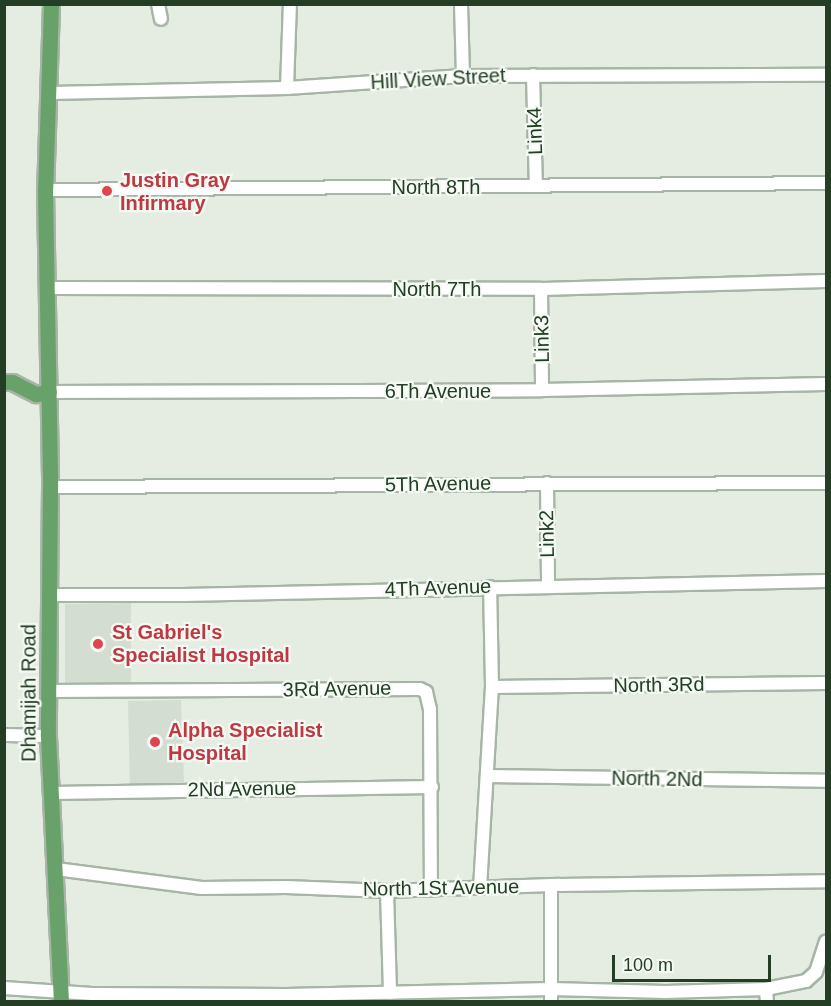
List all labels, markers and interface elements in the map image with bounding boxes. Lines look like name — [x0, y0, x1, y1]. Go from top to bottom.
street label: Hill View Street — [370, 63, 506, 95]
street label: Link4 — [522, 107, 548, 155]
place label: Justin Gray Infirmary — [120, 168, 230, 215]
street label: North 8Th — [392, 175, 480, 199]
marker: Justin Gray Infirmary — [98, 182, 116, 200]
street label: North 7Th — [393, 277, 481, 301]
street label: Link3 — [530, 315, 554, 363]
street label: 6Th Avenue — [384, 379, 492, 403]
street label: 5Th Avenue — [384, 471, 492, 497]
street label: Link2 — [535, 510, 559, 558]
street label: 4Th Avenue — [384, 574, 492, 602]
place label: St Gabriel's Specialist Hospital — [112, 620, 290, 667]
street label: Dhamijah Road — [17, 624, 41, 762]
marker: St Gabriel's Specialist Hospital — [89, 635, 107, 653]
street label: North 3Rd — [613, 672, 705, 698]
street label: 3Rd Avenue — [282, 676, 392, 702]
place label: Alpha Specialist Hospital — [168, 718, 322, 765]
marker: Alpha Specialist Hospital — [146, 733, 164, 751]
street label: North 2Nd — [611, 766, 703, 792]
street label: 2Nd Avenue — [187, 776, 297, 802]
street label: North 1St Avenue — [362, 875, 520, 901]
scale bar — [615, 943, 774, 981]
text: 100 m — [623, 955, 673, 975]

